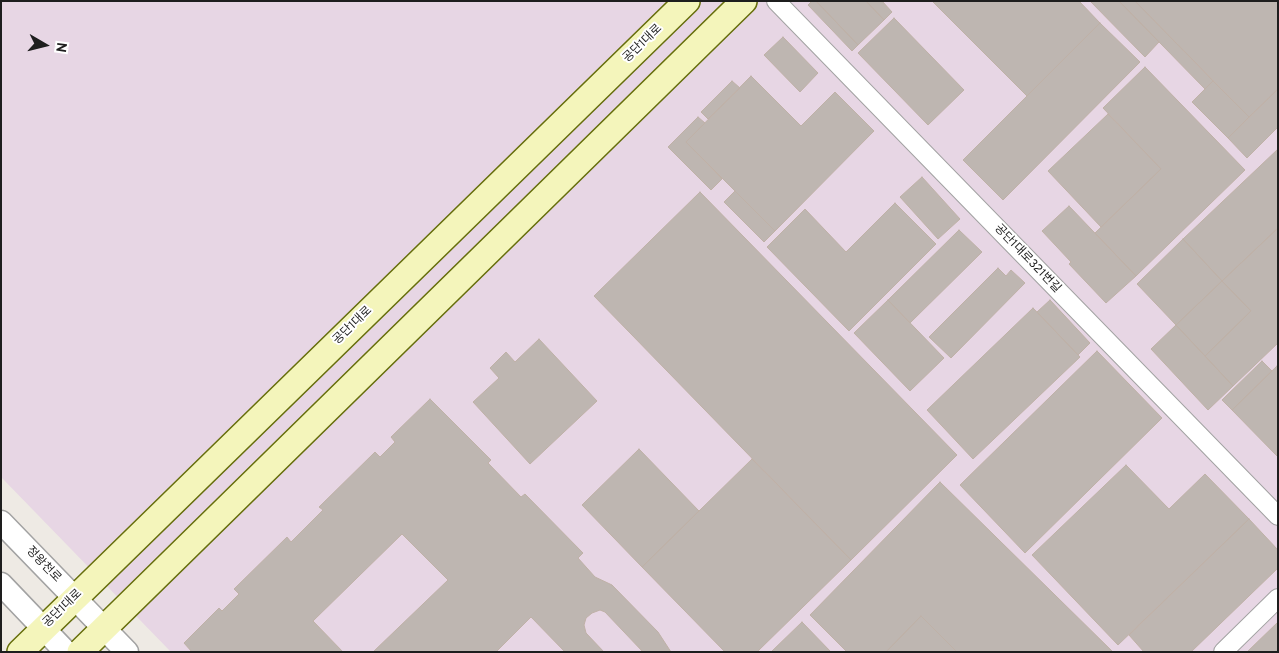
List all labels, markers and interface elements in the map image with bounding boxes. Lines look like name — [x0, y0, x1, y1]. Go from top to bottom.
north arrow — [20, 20, 70, 70]
street label: 공단1대로 — [621, 22, 665, 66]
text: N — [51, 41, 69, 53]
street label: 공단1대로321번길 — [991, 222, 1063, 296]
street label: 공단1대로 — [331, 304, 375, 348]
street label: 정왕천로 — [22, 544, 64, 586]
street label: 공단1대로 — [41, 587, 85, 631]

